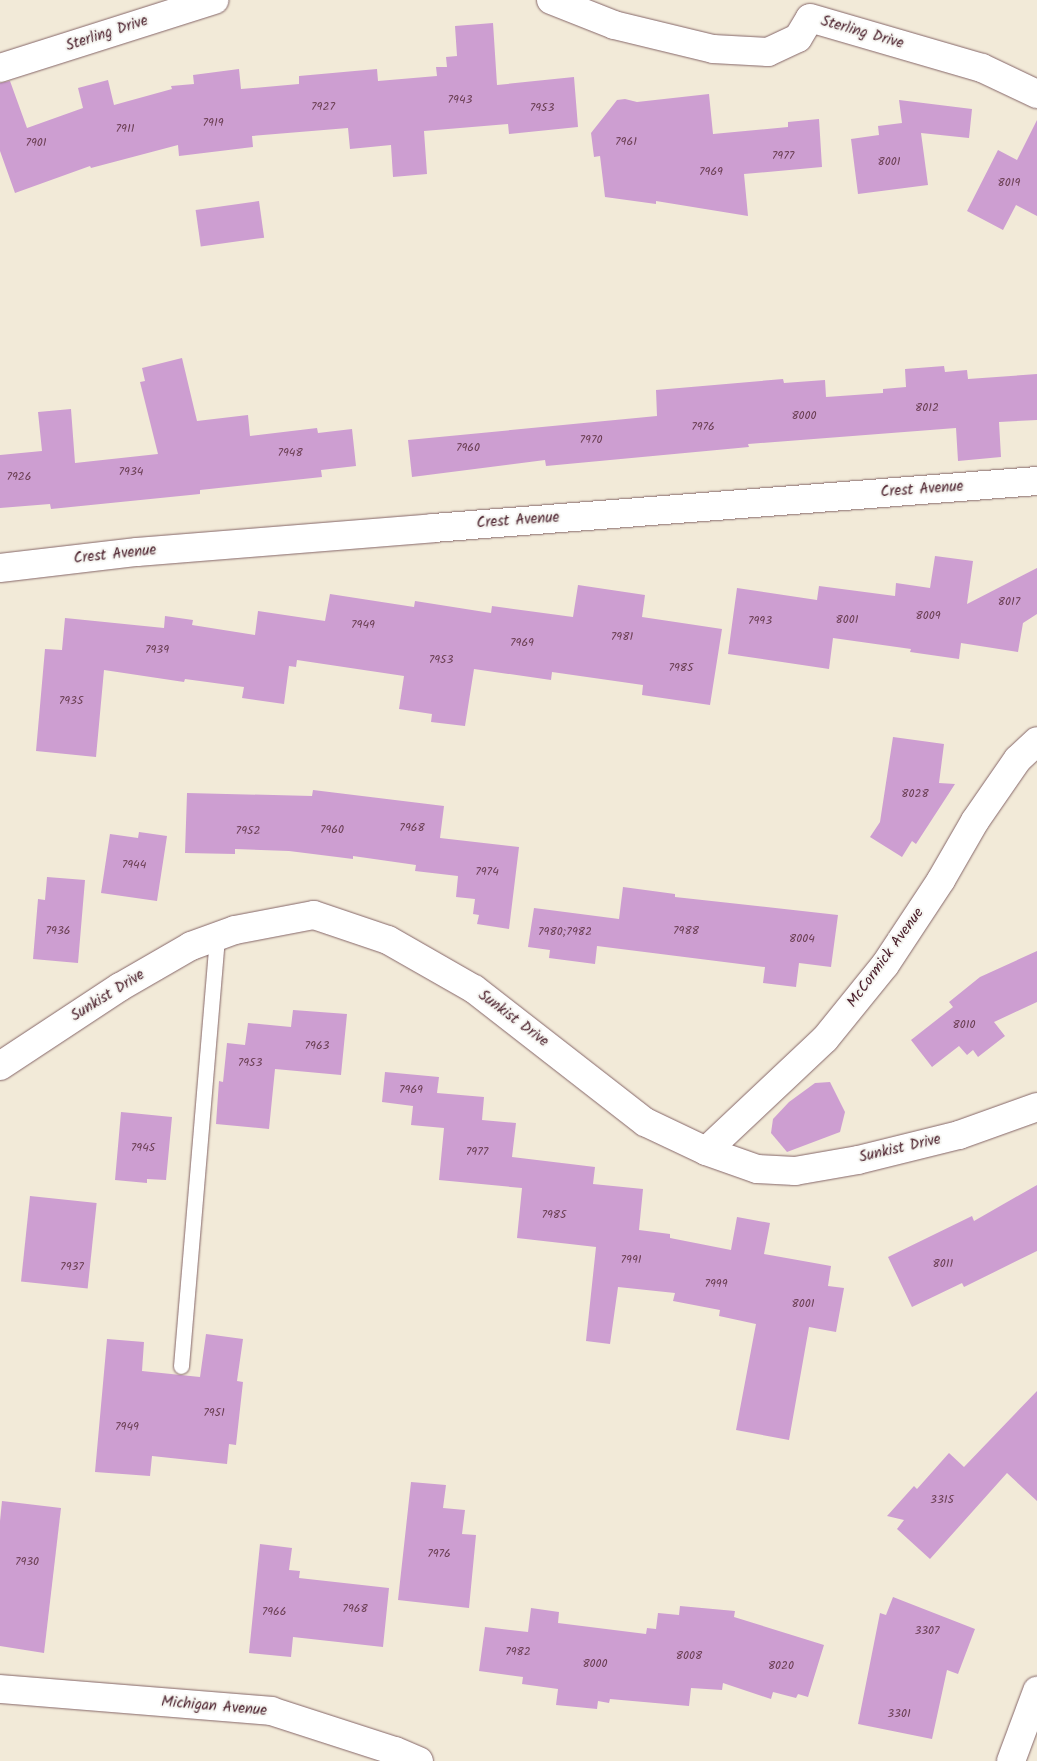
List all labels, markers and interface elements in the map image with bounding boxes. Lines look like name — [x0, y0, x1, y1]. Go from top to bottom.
street label: Sterling Drive — [64, 12, 150, 56]
street label: Sterling Drive — [819, 13, 905, 53]
house number: 7943 — [448, 93, 472, 107]
house number: 7927 — [311, 100, 335, 114]
house number: 7953 — [530, 101, 554, 115]
house number: 7919 — [202, 116, 224, 130]
house number: 7911 — [116, 122, 134, 136]
house number: 7961 — [615, 135, 637, 149]
house number: 7901 — [25, 136, 47, 150]
house number: 7977 — [772, 149, 794, 163]
house number: 8001 — [878, 155, 900, 169]
house number: 7969 — [699, 165, 723, 179]
house number: 8019 — [998, 176, 1020, 190]
house number: 8012 — [915, 401, 939, 415]
house number: 8000 — [791, 409, 817, 423]
house number: 7976 — [691, 420, 715, 434]
house number: 7970 — [580, 433, 602, 447]
house number: 7960 — [456, 441, 480, 455]
house number: 7948 — [277, 446, 303, 460]
house number: 7934 — [119, 465, 143, 479]
house number: 7926 — [6, 470, 32, 484]
street label: Crest Avenue — [880, 478, 964, 502]
street label: Crest Avenue — [476, 509, 560, 533]
street label: Crest Avenue — [73, 542, 157, 568]
house number: 8017 — [998, 595, 1020, 609]
house number: 8009 — [915, 609, 941, 623]
house number: 8001 — [836, 613, 858, 627]
house number: 7993 — [748, 614, 772, 628]
house number: 7949 — [351, 618, 375, 632]
house number: 7981 — [611, 630, 633, 644]
house number: 7969 — [510, 636, 534, 650]
house number: 7939 — [145, 643, 169, 657]
house number: 7953 — [429, 653, 453, 667]
house number: 7985 — [668, 661, 694, 675]
house number: 7935 — [59, 694, 83, 708]
house number: 8028 — [901, 787, 929, 801]
house number: 7968 — [399, 821, 425, 835]
house number: 7960 — [320, 823, 344, 837]
house number: 7952 — [236, 824, 260, 838]
house number: 7944 — [122, 858, 146, 872]
house number: 7974 — [475, 865, 499, 879]
street label: McCormick Avenue — [844, 905, 928, 1011]
house number: 7936 — [46, 924, 70, 938]
house number: 7988 — [673, 924, 699, 938]
house number: 7980;7982 — [538, 925, 592, 939]
house number: 8004 — [789, 932, 815, 946]
street label: Sunkist Drive — [68, 966, 148, 1026]
street label: Sunkist Drive — [474, 987, 552, 1051]
house number: 8010 — [953, 1018, 975, 1032]
house number: 7963 — [305, 1039, 329, 1053]
house number: 7953 — [238, 1056, 262, 1070]
house number: 7969 — [399, 1083, 423, 1097]
street label: Sunkist Drive — [857, 1131, 943, 1167]
house number: 7945 — [131, 1141, 155, 1155]
house number: 7977 — [466, 1145, 488, 1159]
house number: 7985 — [541, 1208, 567, 1222]
house number: 7991 — [620, 1253, 642, 1267]
house number: 8011 — [933, 1257, 953, 1271]
house number: 7937 — [60, 1260, 84, 1274]
house number: 7999 — [704, 1277, 728, 1291]
house number: 8001 — [792, 1297, 814, 1311]
house number: 7951 — [203, 1406, 225, 1420]
house number: 7949 — [115, 1420, 139, 1434]
house number: 3315 — [930, 1493, 954, 1507]
house number: 7976 — [427, 1547, 451, 1561]
house number: 7930 — [15, 1555, 39, 1569]
house number: 7968 — [342, 1602, 368, 1616]
house number: 7966 — [262, 1605, 286, 1619]
house number: 3307 — [914, 1624, 940, 1638]
house number: 7982 — [505, 1645, 531, 1659]
house number: 8008 — [676, 1649, 702, 1663]
house number: 8000 — [582, 1657, 608, 1671]
house number: 8020 — [768, 1659, 794, 1673]
street label: Michigan Avenue — [160, 1693, 268, 1721]
house number: 3301 — [887, 1707, 911, 1721]

